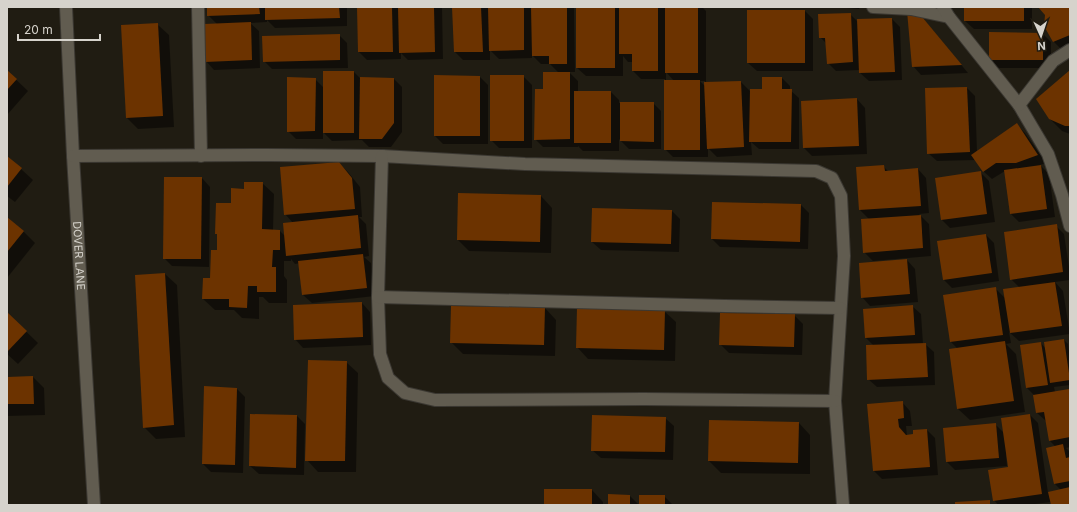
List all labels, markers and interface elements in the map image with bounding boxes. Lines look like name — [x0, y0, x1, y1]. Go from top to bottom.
scale bar — [18, 16, 100, 42]
north arrow — [1021, 16, 1061, 56]
text: 20 m — [24, 22, 53, 37]
text: N — [1037, 39, 1046, 53]
street label: DOVER LANE — [70, 221, 88, 291]

